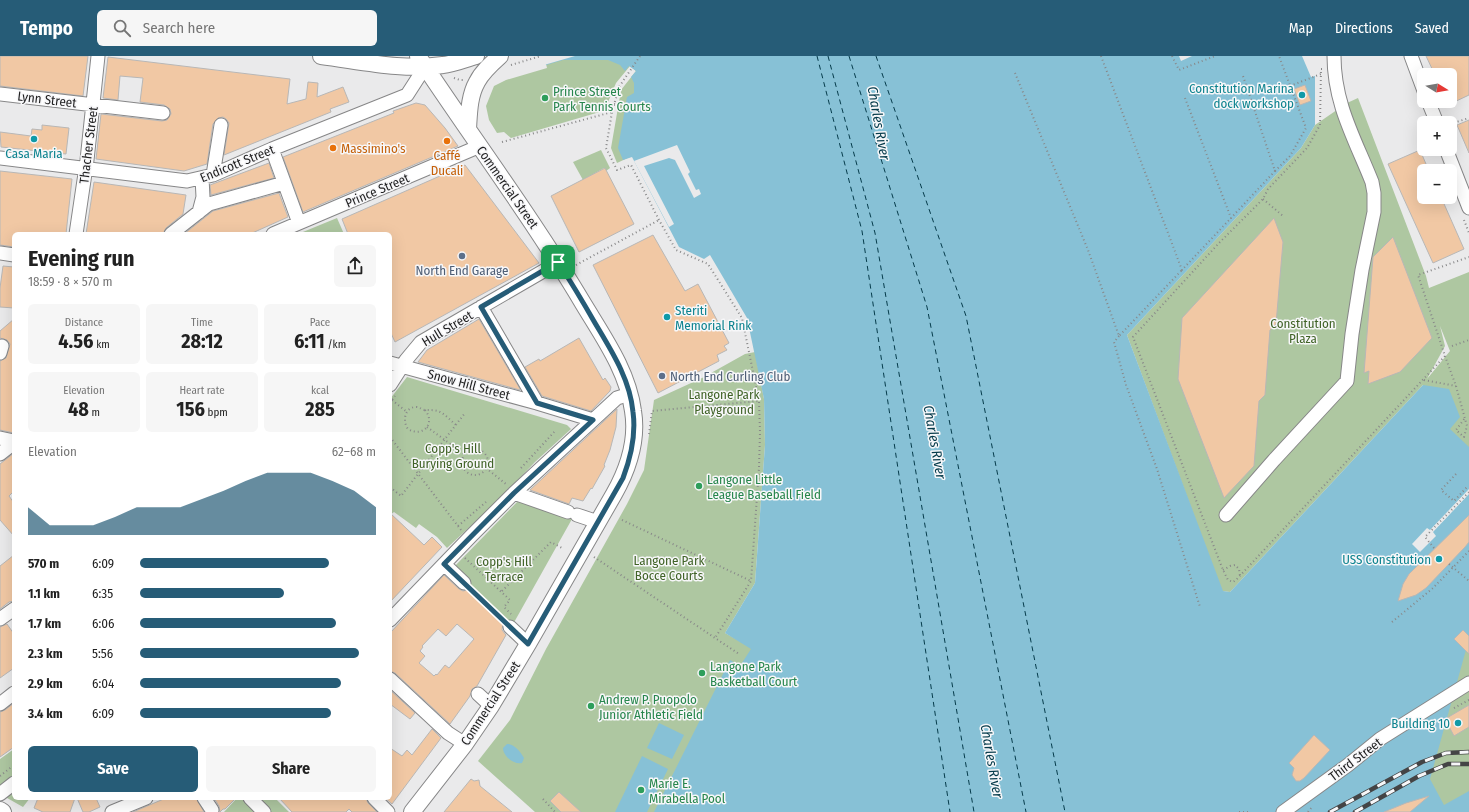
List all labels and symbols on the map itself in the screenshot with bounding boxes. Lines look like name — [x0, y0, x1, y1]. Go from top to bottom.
north arrow — [1417, 68, 1457, 108]
place label: Constitution Marina dock workshop — [1189, 81, 1294, 111]
place label: Prince Street Park Tennis Courts — [553, 84, 651, 114]
water label: Charles River — [864, 85, 894, 162]
street label: Lynn Street — [17, 88, 78, 111]
marker: Constitution Marina dock workshop — [1297, 90, 1307, 100]
marker: Prince Street Park Tennis Courts — [540, 93, 550, 103]
street label: Thacher Street — [76, 105, 101, 185]
marker: Casa Maria — [29, 134, 39, 144]
marker: Caffé Ducali — [442, 136, 452, 146]
street label: Endicott Street — [198, 141, 277, 185]
place label: Massimino's — [341, 141, 406, 156]
marker: Massimino's — [328, 143, 338, 153]
street label: Commercial Street — [474, 143, 542, 232]
place label: Casa Maria — [5, 146, 63, 161]
place label: Caffé Ducali — [431, 148, 463, 178]
street label: Prince Street — [343, 170, 412, 211]
pin — [541, 245, 575, 279]
marker: North End Garage — [457, 251, 467, 261]
place label: North End Garage — [416, 263, 508, 278]
place label: Steriti Memorial Rink — [675, 303, 752, 333]
street label: Hull Street — [419, 307, 476, 349]
marker: Steriti Memorial Rink — [662, 312, 672, 322]
park label: Constitution Plaza — [1270, 316, 1336, 346]
street label: Snow Hill Street — [426, 366, 512, 403]
place label: North End Curling Club — [670, 369, 790, 384]
marker: North End Curling Club — [657, 371, 667, 381]
park label: Langone Park Playground — [688, 387, 760, 417]
water label: Charles River — [920, 404, 950, 481]
park label: Copp's Hill Burying Ground — [412, 441, 494, 471]
place label: Langone Little League Baseball Field — [707, 472, 821, 502]
marker: Langone Little League Baseball Field — [694, 481, 704, 491]
place label: USS Constitution — [1342, 552, 1431, 567]
park label: Langone Park Bocce Courts — [633, 553, 705, 583]
park label: Copp's Hill Terrace — [476, 554, 533, 584]
marker: USS Constitution — [1434, 554, 1444, 564]
street label: Commercial Street — [458, 658, 524, 748]
place label: Langone Park Basketball Court — [710, 659, 798, 689]
marker: Langone Park Basketball Court — [697, 668, 707, 678]
place label: Andrew P. Puopolo Junior Athletic Field — [599, 692, 703, 722]
marker: Andrew P. Puopolo Junior Athletic Field — [586, 701, 596, 711]
place label: Building 10 — [1391, 716, 1450, 731]
marker: Building 10 — [1453, 718, 1463, 728]
water label: Charles River — [977, 723, 1007, 800]
street label: Third Street — [1326, 734, 1385, 784]
place label: Marie E. Mirabella Pool — [649, 776, 726, 806]
marker: Marie E. Mirabella Pool — [636, 785, 646, 795]

